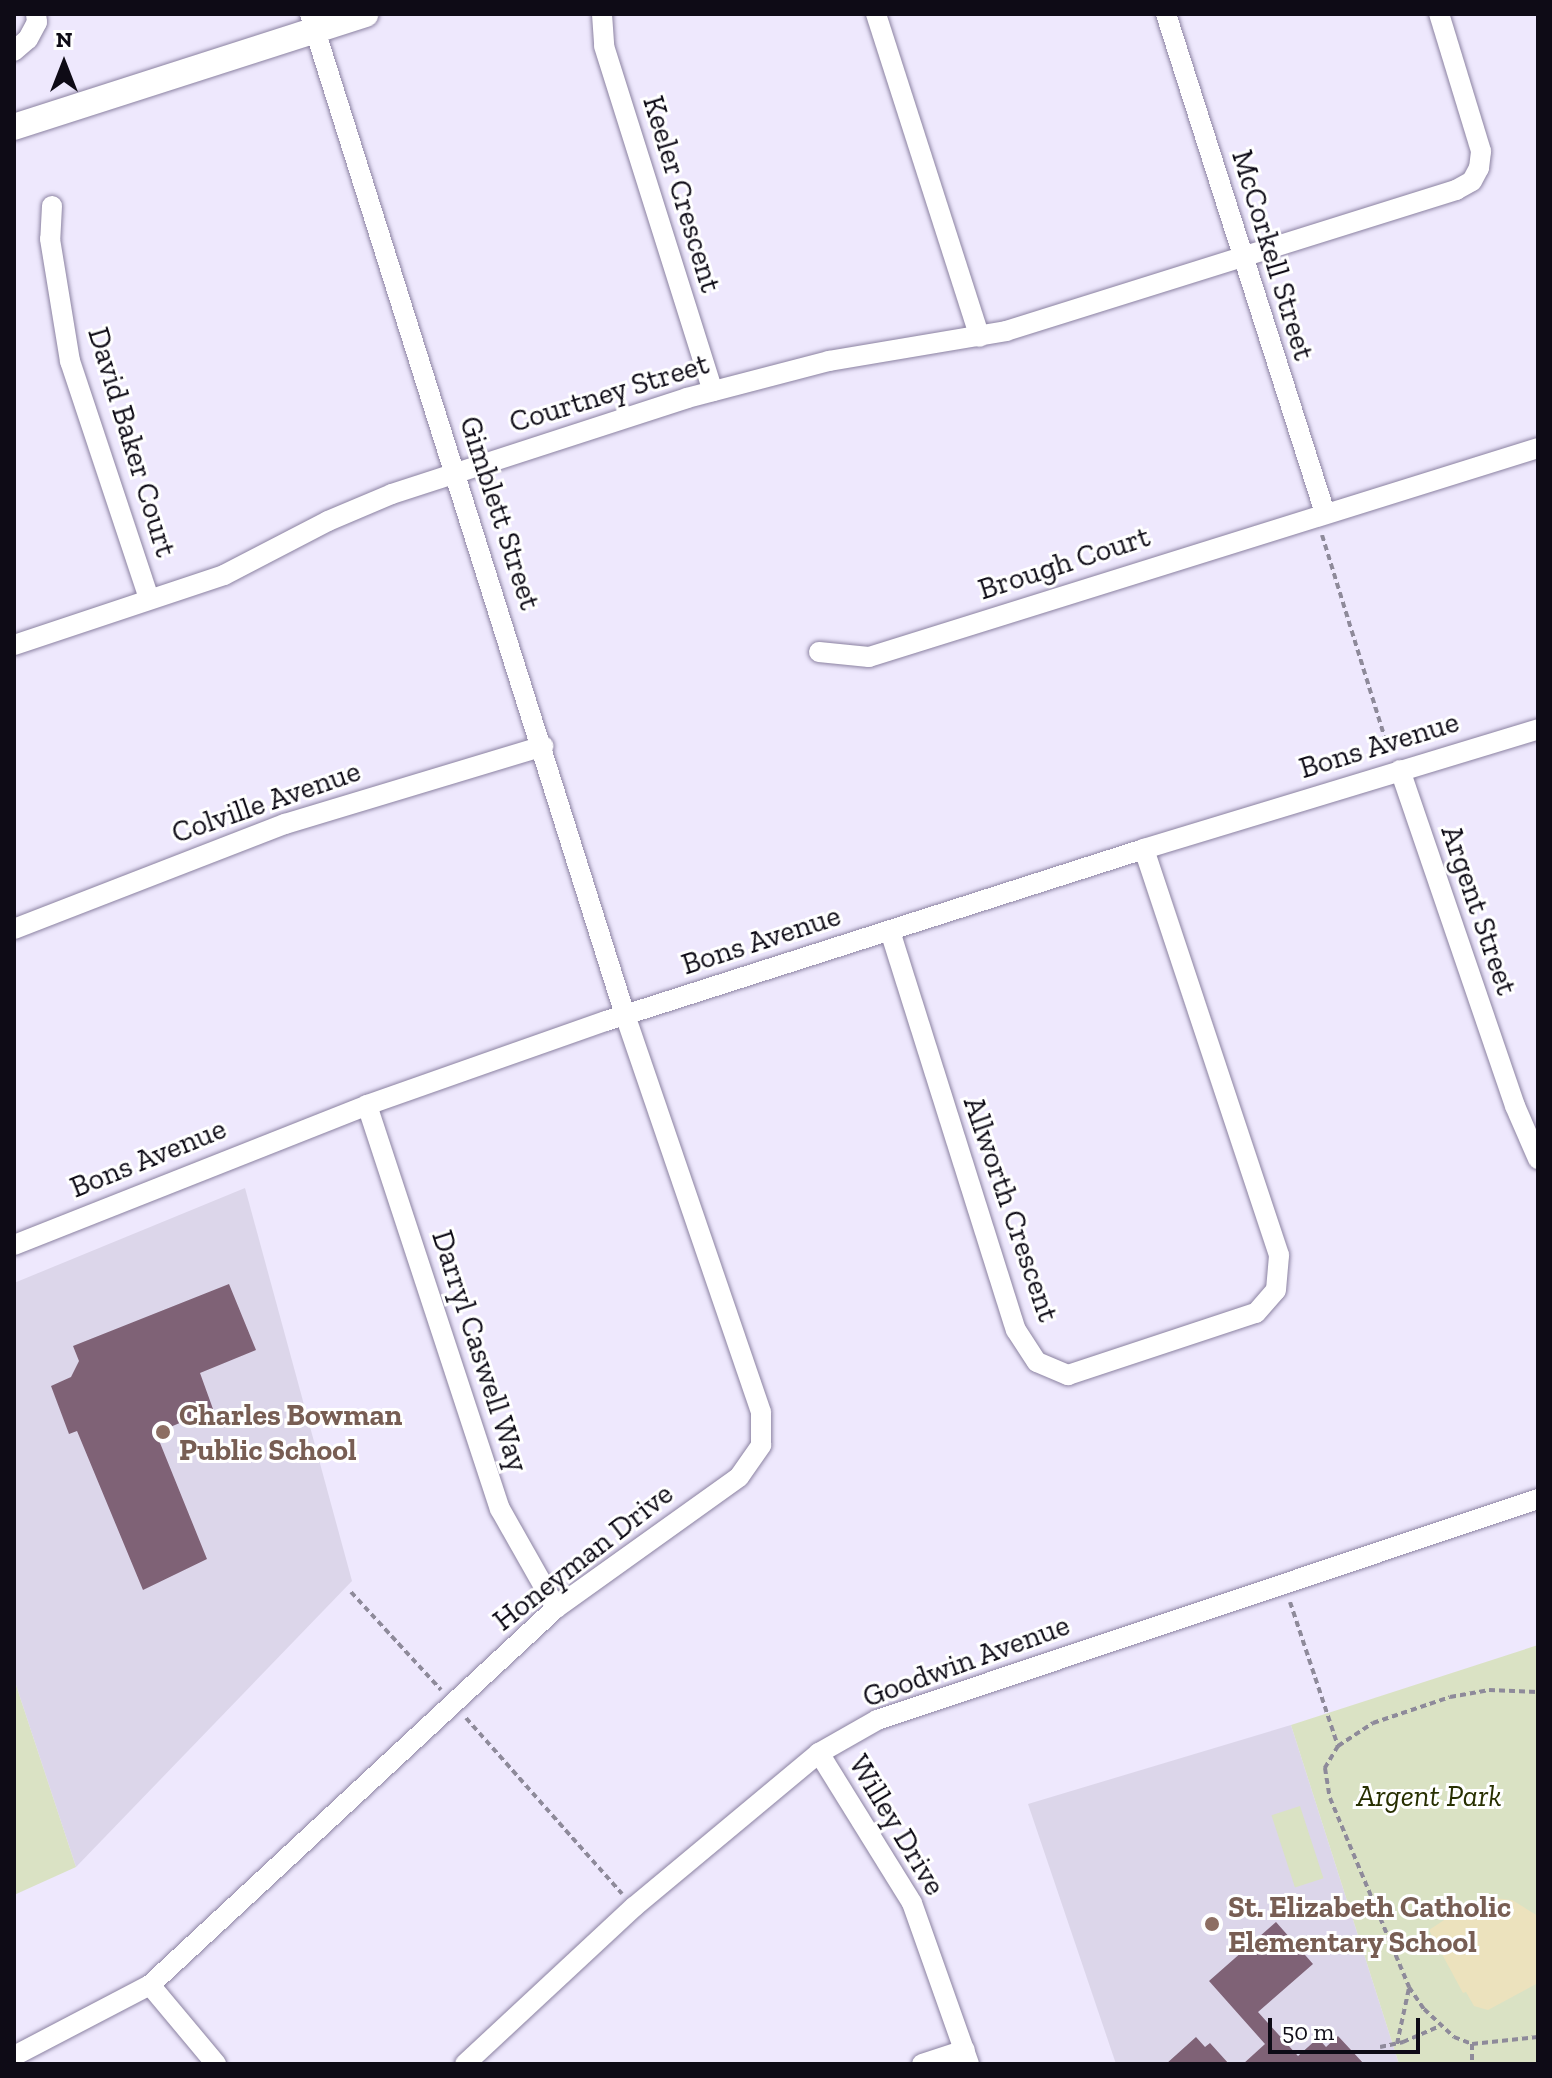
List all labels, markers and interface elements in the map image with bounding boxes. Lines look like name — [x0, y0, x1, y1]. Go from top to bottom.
north arrow — [24, 24, 104, 104]
text: N — [56, 26, 72, 53]
street label: Keeler Crescent — [635, 91, 729, 297]
street label: McCorkell Street — [1224, 146, 1322, 364]
street label: David Baker Court — [80, 323, 184, 561]
street label: Courtney Street — [505, 345, 713, 441]
street label: Gimblett Street — [452, 412, 548, 614]
street label: Brough Court — [974, 518, 1154, 608]
street label: Bons Avenue — [1295, 704, 1463, 786]
street label: Colville Avenue — [167, 753, 365, 851]
street label: Argent Street — [1433, 821, 1525, 999]
street label: Bons Avenue — [677, 897, 845, 983]
street label: Allworth Crescent — [956, 1092, 1066, 1326]
street label: Bons Avenue — [64, 1110, 232, 1206]
street label: Darryl Caswell Way — [424, 1225, 536, 1477]
place label: Charles Bowman Public School — [179, 1397, 402, 1468]
marker: Charles Bowman Public School — [154, 1423, 172, 1441]
street label: Honeyman Drive — [486, 1476, 680, 1638]
street label: Goodwin Avenue — [857, 1607, 1075, 1715]
street label: Willey Drive — [841, 1748, 953, 1902]
park label: Argent Park — [1356, 1778, 1502, 1814]
place label: St. Elizabeth Catholic Elementary School — [1228, 1889, 1511, 1960]
marker: St. Elizabeth Catholic Elementary School — [1203, 1915, 1221, 1933]
scale bar — [1272, 2002, 1424, 2052]
text: 50 m — [1282, 2017, 1334, 2046]

